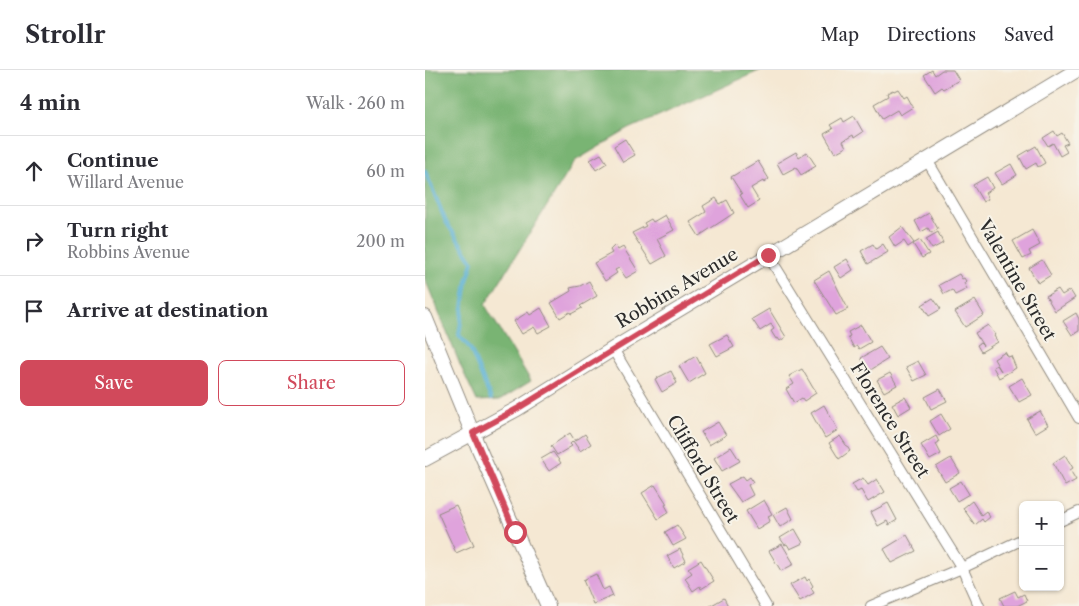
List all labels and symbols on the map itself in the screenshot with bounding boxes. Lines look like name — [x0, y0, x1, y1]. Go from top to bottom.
street label: Valentine Street — [973, 215, 1061, 345]
street label: Robbins Avenue — [612, 243, 742, 333]
route end — [757, 244, 780, 267]
street label: Florence Street — [846, 358, 935, 482]
street label: Clifford Street — [662, 411, 744, 528]
route start — [504, 521, 527, 544]

